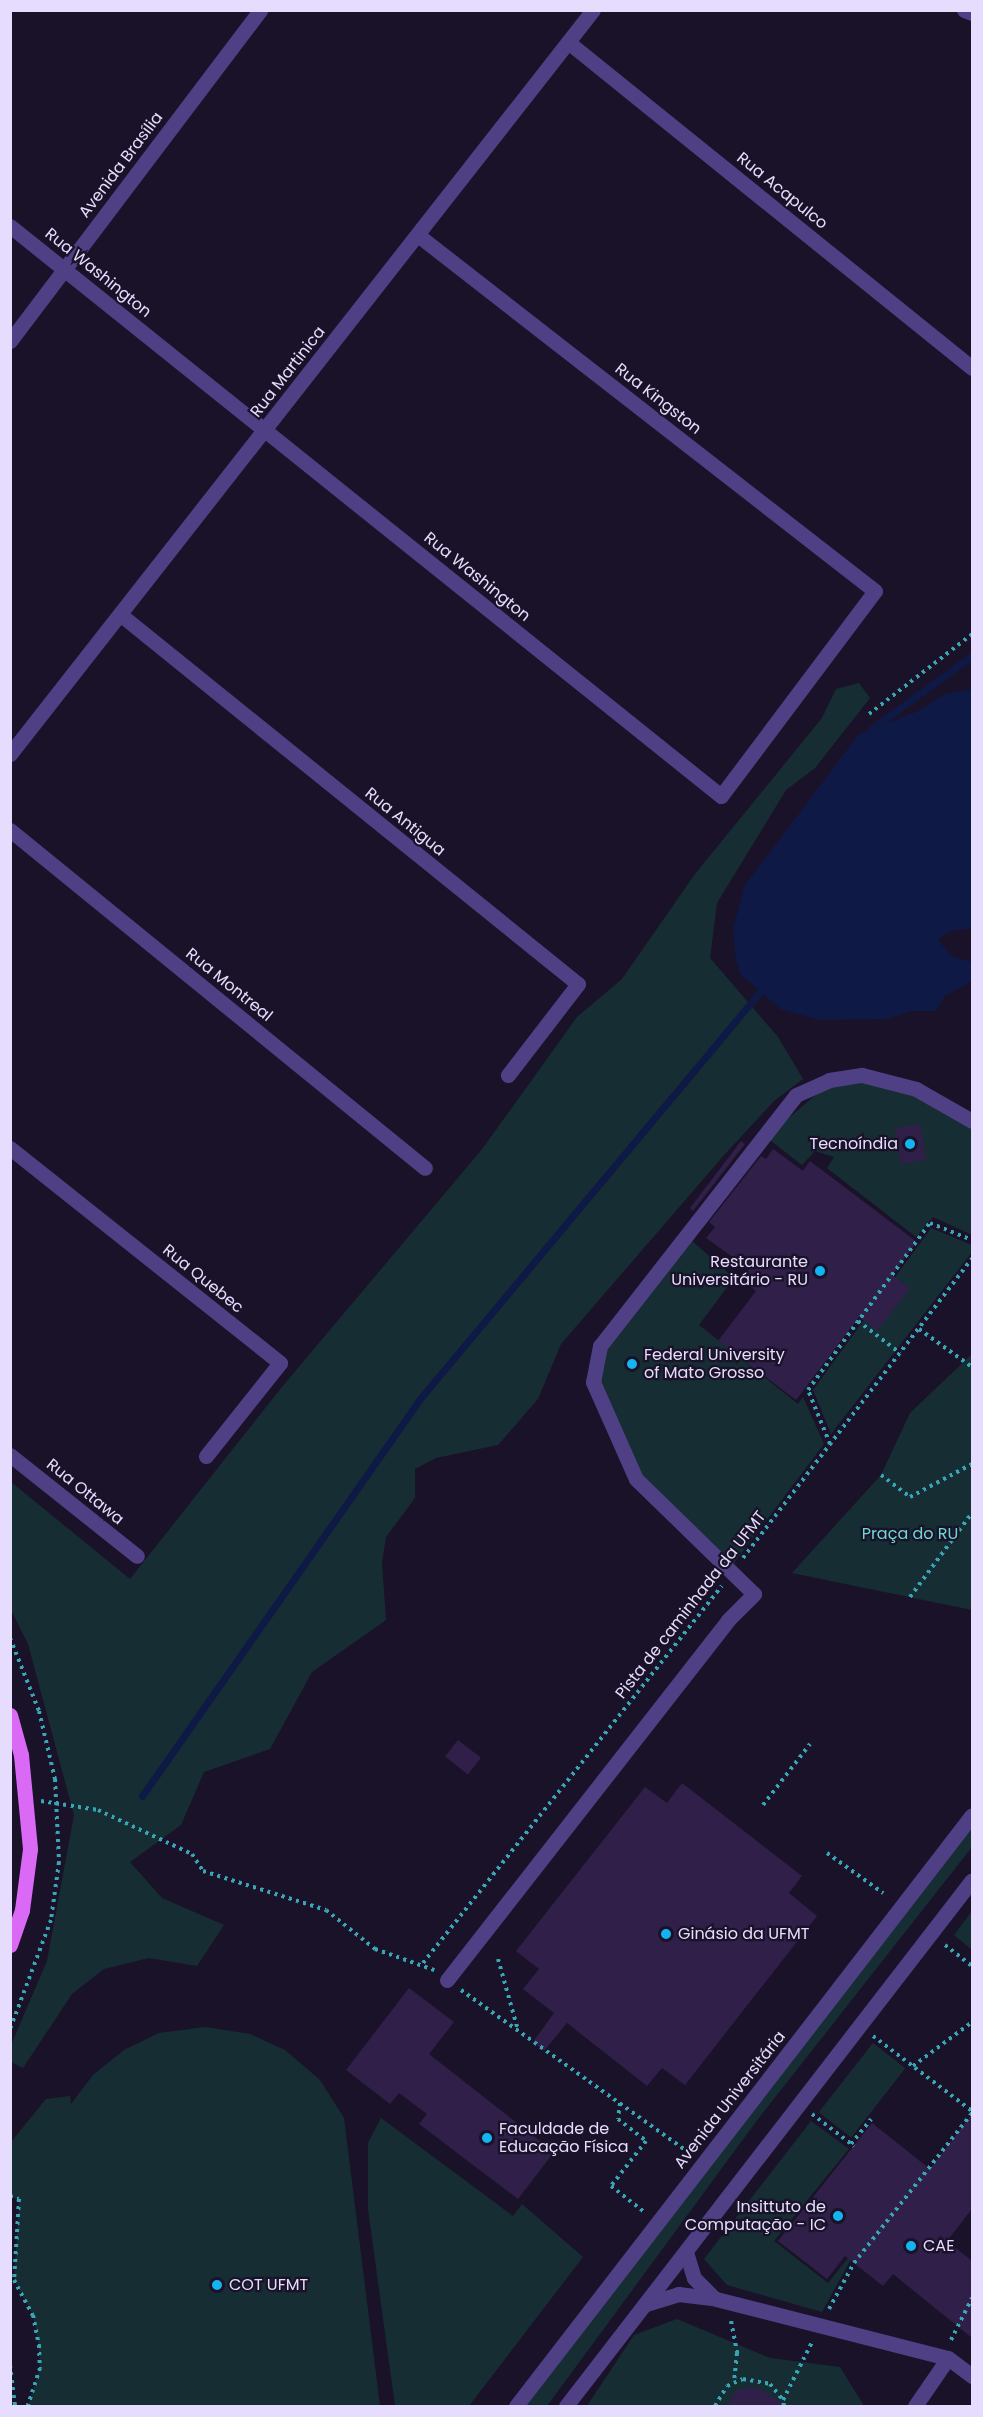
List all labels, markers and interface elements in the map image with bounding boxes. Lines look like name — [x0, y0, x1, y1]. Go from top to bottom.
street label: Avenida Brasília — [75, 108, 167, 222]
street label: Rua Acapulco — [733, 149, 831, 233]
street label: Rua Washington — [41, 224, 155, 322]
street label: Rua Martinica — [247, 323, 329, 421]
street label: Rua Kingston — [611, 359, 705, 439]
street label: Rua Washington — [420, 528, 534, 626]
street label: Rua Antigua — [361, 784, 449, 860]
street label: Rua Montreal — [182, 944, 276, 1026]
place label: Tecnoíndia — [809, 1134, 898, 1154]
marker: Tecnoíndia — [903, 1137, 917, 1151]
street label: Rua Quebec — [159, 1241, 247, 1317]
place label: Restaurante Universitário - RU — [671, 1252, 808, 1290]
marker: Restaurante Universitário - RU — [813, 1264, 827, 1278]
place label: Federal University of Mato Grosso — [644, 1345, 785, 1383]
marker: Federal University of Mato Grosso — [625, 1357, 639, 1371]
street label: Rua Ottawa — [42, 1455, 128, 1529]
street label: Pista de caminhada da UFMT — [612, 1507, 770, 1703]
park label: Praça do RU — [862, 1524, 958, 1544]
place label: Ginásio da UFMT — [678, 1924, 809, 1944]
marker: Ginásio da UFMT — [659, 1927, 673, 1941]
street label: Avenida Universitária — [670, 2027, 790, 2173]
place label: Faculdade de Educação Física — [499, 2119, 629, 2157]
marker: Faculdade de Educação Física — [480, 2131, 494, 2145]
place label: Insittuto de Computação - IC — [685, 2197, 826, 2235]
marker: Insittuto de Computação - IC — [831, 2209, 845, 2223]
place label: CAE — [923, 2236, 954, 2256]
marker: CAE — [904, 2239, 918, 2253]
place label: COT UFMT — [229, 2275, 308, 2295]
marker: COT UFMT — [210, 2278, 224, 2292]

